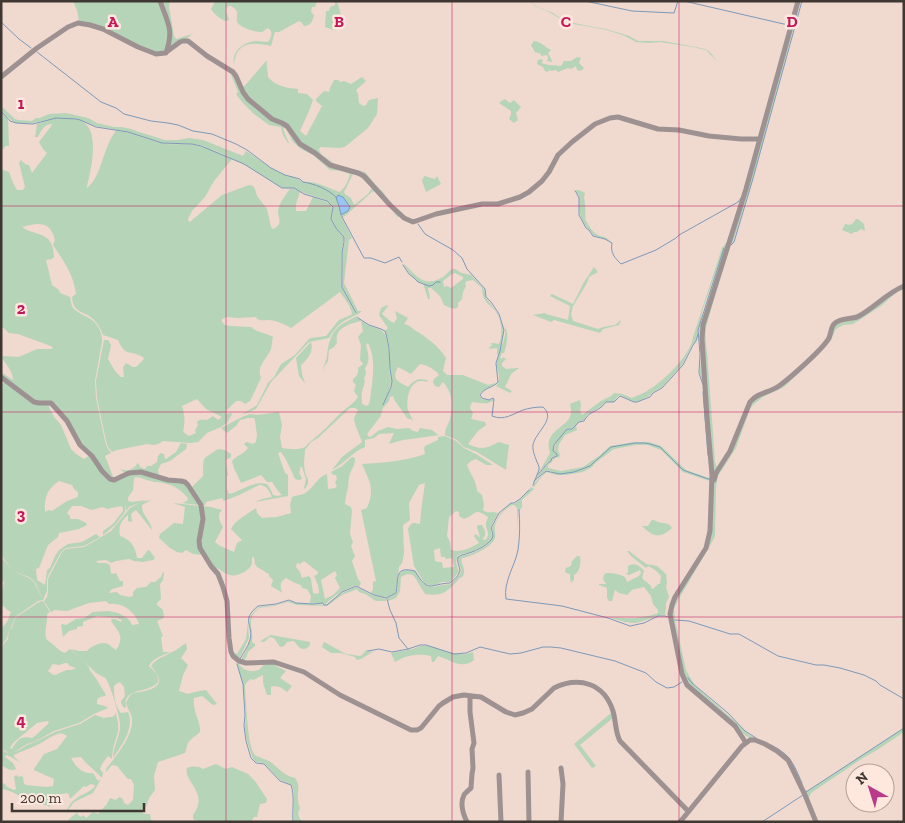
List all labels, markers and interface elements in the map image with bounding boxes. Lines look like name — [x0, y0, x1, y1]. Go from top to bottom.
text: A — [108, 12, 119, 31]
text: B — [334, 12, 344, 31]
text: C — [561, 12, 571, 31]
text: D — [786, 12, 798, 31]
text: 1 — [18, 94, 25, 113]
text: 2 — [17, 299, 26, 318]
text: 3 — [17, 505, 26, 524]
text: 4 — [16, 711, 26, 730]
north arrow — [845, 763, 895, 813]
text: N — [853, 768, 872, 788]
scale bar — [12, 780, 145, 812]
text: 200 m — [20, 789, 61, 807]

